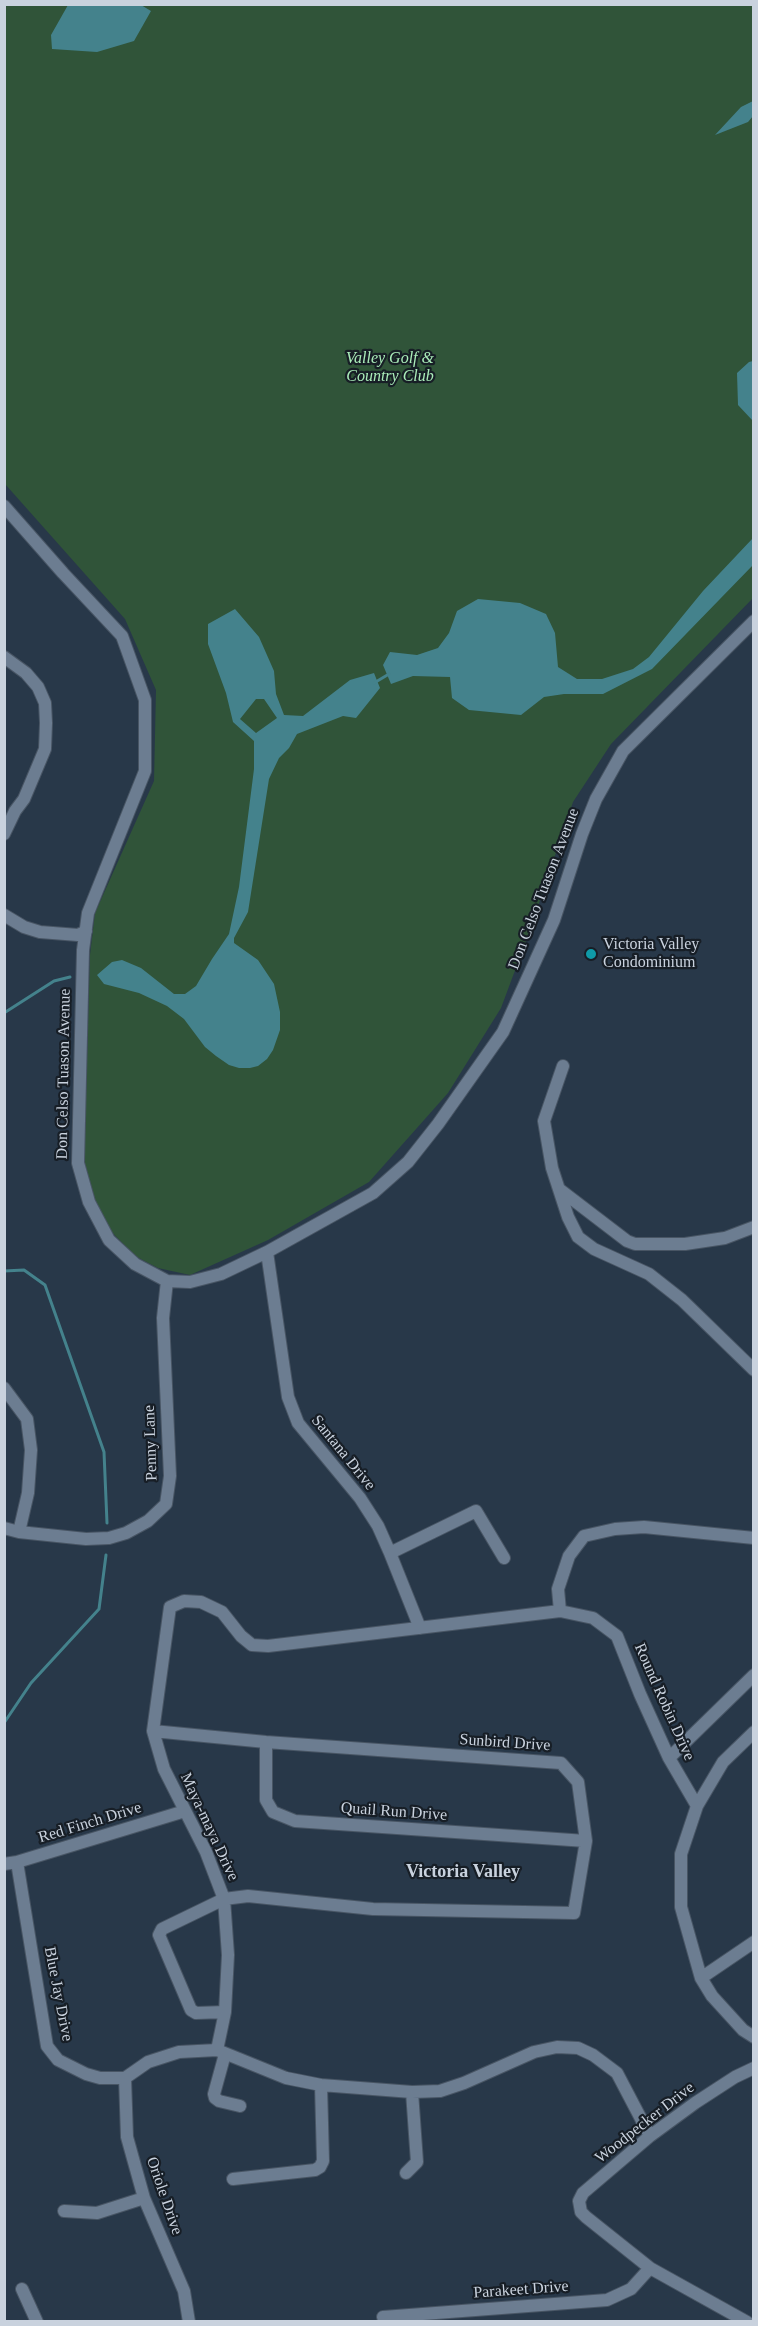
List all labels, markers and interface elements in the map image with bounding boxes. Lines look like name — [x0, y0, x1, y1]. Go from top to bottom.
park label: Valley Golf & Country Club — [346, 349, 434, 387]
street label: Don Celso Tuason Avenue — [504, 806, 584, 972]
place label: Victoria Valley Condominium — [603, 935, 699, 973]
marker: Victoria Valley Condominium — [584, 947, 598, 961]
street label: Don Celso Tuason Avenue — [53, 988, 75, 1160]
street label: Penny Lane — [140, 1405, 162, 1481]
street label: Santana Drive — [307, 1412, 379, 1494]
street label: Round Robin Drive — [630, 1640, 698, 1764]
street label: Sunbird Drive — [459, 1730, 551, 1756]
street label: Maya-maya Drive — [176, 1770, 242, 1884]
street label: Red Finch Drive — [36, 1798, 144, 1848]
street label: Quail Run Drive — [340, 1799, 448, 1825]
district label: Victoria Valley — [406, 1861, 520, 1883]
street label: Blue Jay Drive — [39, 1945, 77, 2043]
street label: Woodpecker Drive — [591, 2078, 699, 2168]
street label: Oriole Drive — [142, 2154, 186, 2238]
street label: Parakeet Drive — [473, 2277, 569, 2303]

